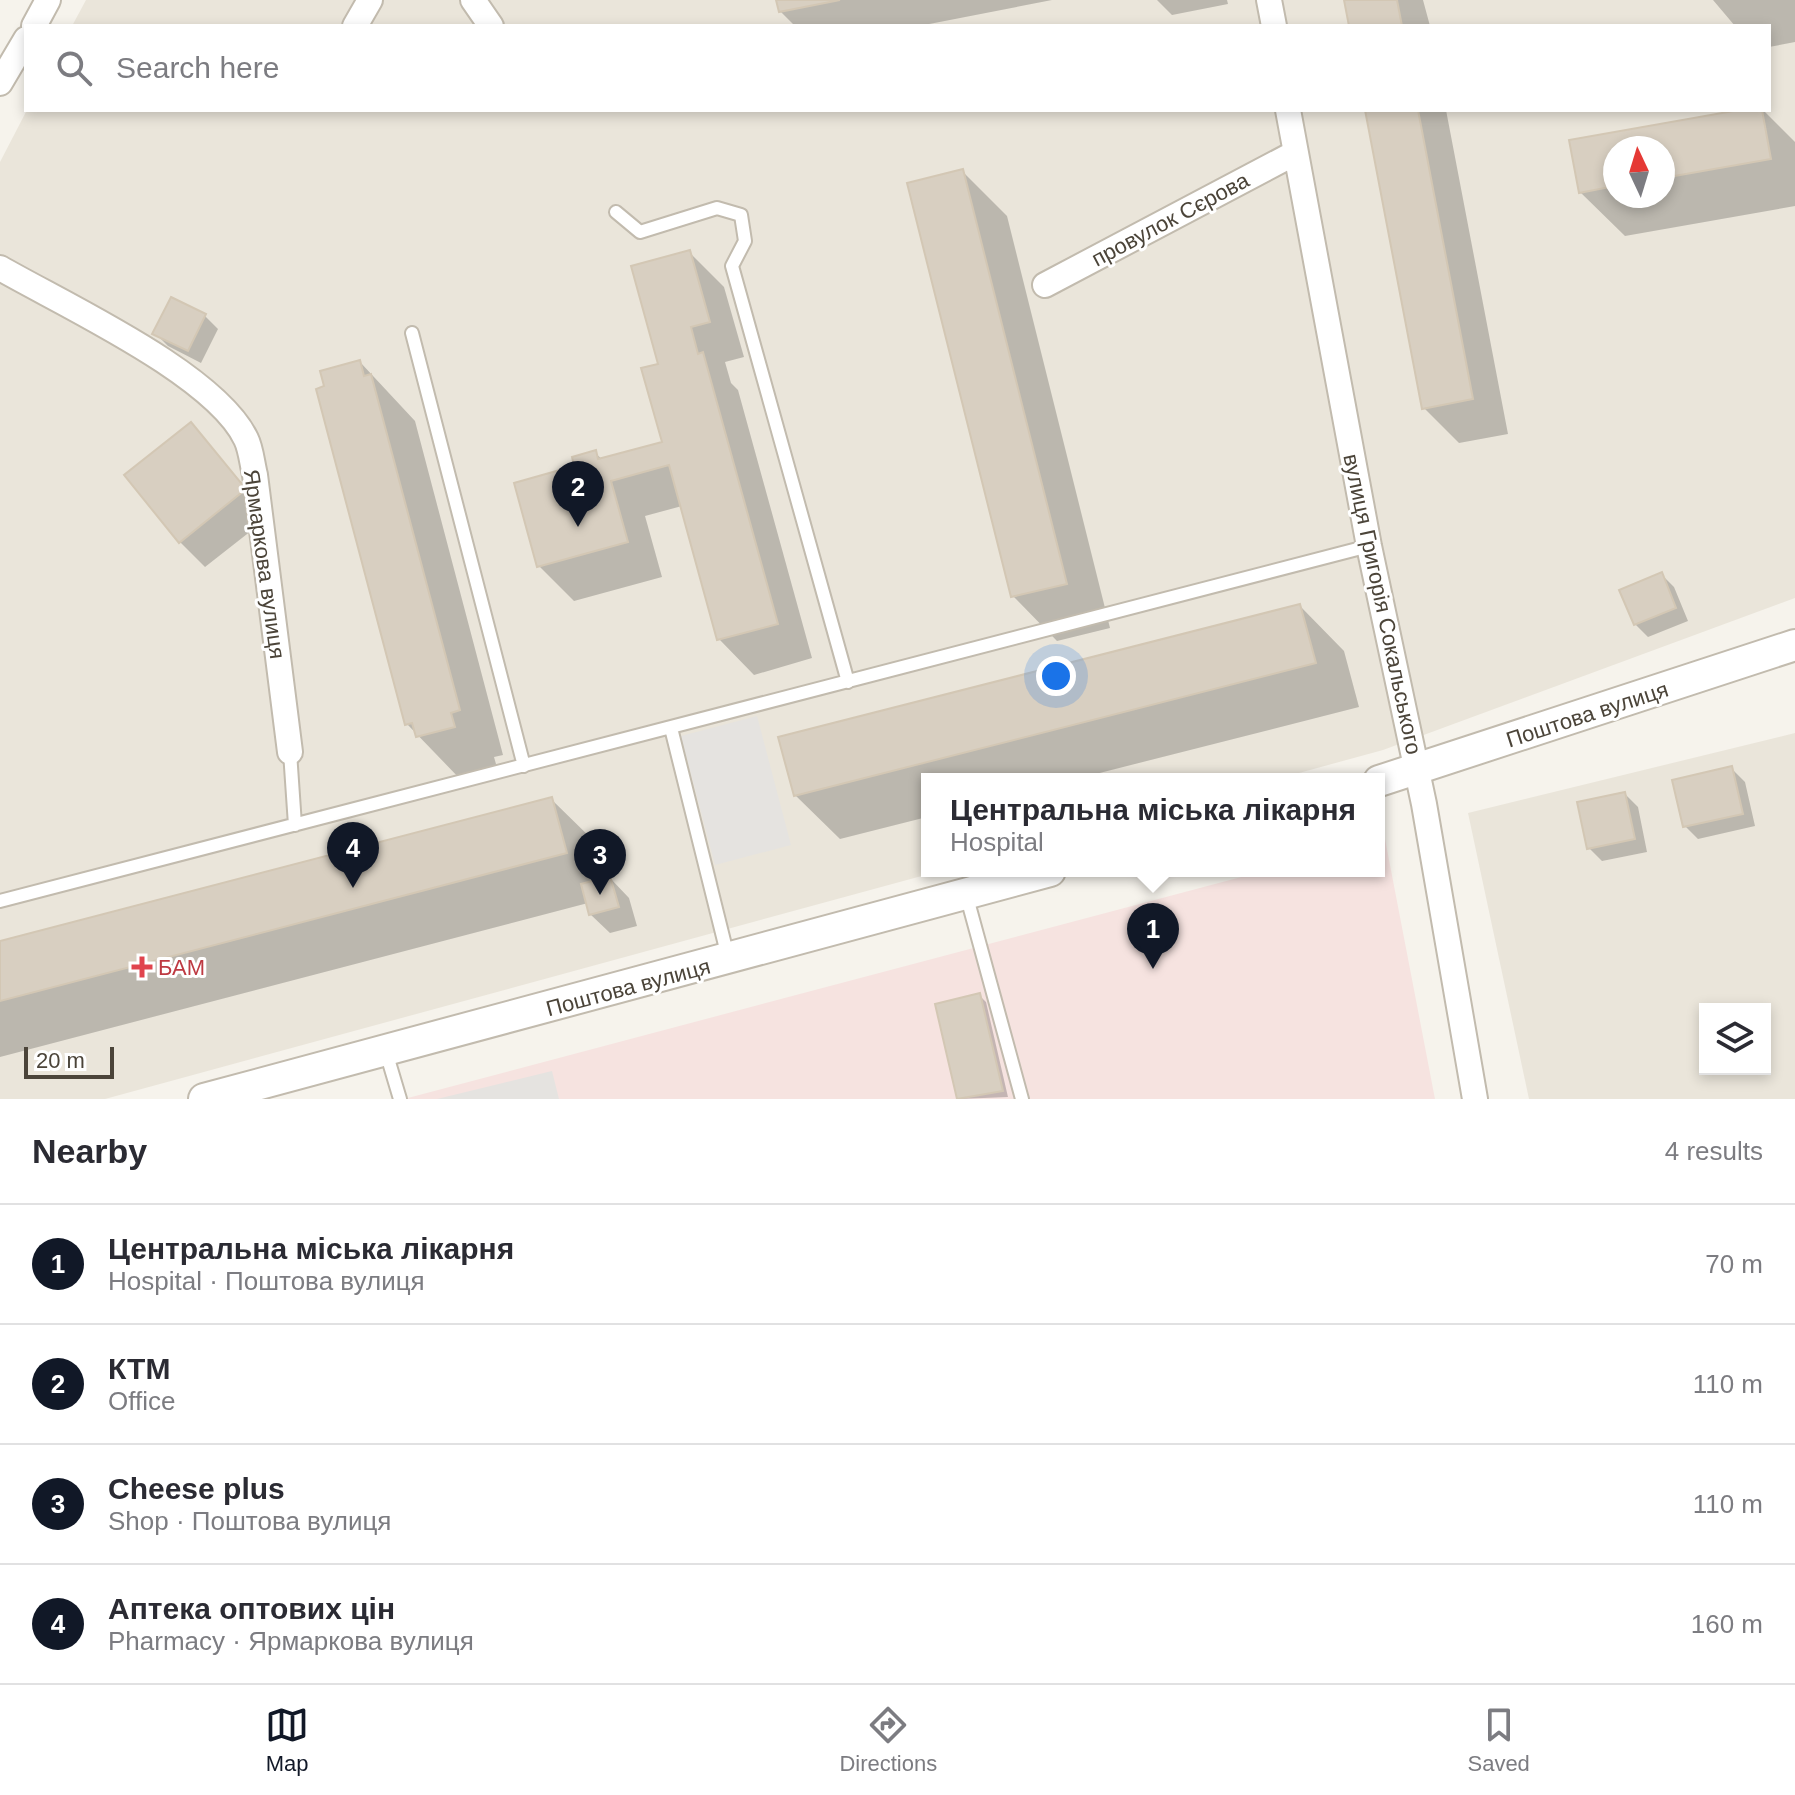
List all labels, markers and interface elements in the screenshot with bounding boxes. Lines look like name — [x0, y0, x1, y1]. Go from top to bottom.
search box — [24, 24, 1771, 112]
icon: search — [52, 46, 96, 90]
text: Search here — [116, 51, 279, 84]
north arrow — [1603, 136, 1675, 208]
street label: провулок Сєрова — [1087, 167, 1254, 271]
street label: вулиця Григорія Сокальського — [1338, 451, 1427, 757]
pin: 2 — [552, 461, 604, 527]
street label: Ярмаркова вулиця — [239, 468, 290, 660]
your location — [1036, 656, 1076, 696]
street label: Поштова вулиця — [1503, 676, 1671, 752]
popup — [921, 773, 1385, 877]
text: Центральна міська лікарня — [950, 793, 1356, 826]
pin: 4 — [327, 822, 379, 888]
text: Hospital — [950, 827, 1044, 857]
pin: 3 — [574, 829, 626, 895]
pin: 1 — [1127, 903, 1179, 969]
street label: Поштова вулиця — [543, 954, 713, 1021]
place label: БАМ — [158, 955, 205, 980]
marker: БАМ — [133, 958, 151, 976]
map controls — [1699, 1003, 1771, 1075]
button: layers — [1699, 1003, 1771, 1075]
scale bar — [24, 1043, 114, 1079]
text: 20 m — [36, 1048, 85, 1073]
text: Nearby — [32, 1132, 147, 1170]
text: 4 results — [1665, 1136, 1763, 1166]
text: Центральна міська лікарня — [108, 1232, 514, 1265]
text: 1 — [51, 1249, 65, 1279]
text: 70 m — [1705, 1249, 1763, 1279]
text: Hospital · Поштова вулиця — [108, 1266, 425, 1296]
text: КТМ — [108, 1352, 170, 1385]
text: 2 — [51, 1369, 65, 1399]
text: 110 m — [1693, 1369, 1763, 1399]
text: Office — [108, 1386, 175, 1416]
text: Cheese plus — [108, 1472, 285, 1505]
text: 3 — [51, 1489, 65, 1519]
text: 110 m — [1693, 1489, 1763, 1519]
text: Shop · Поштова вулиця — [108, 1506, 391, 1536]
text: Аптека оптових цін — [108, 1592, 395, 1625]
text: 4 — [51, 1609, 65, 1639]
text: 160 m — [1691, 1609, 1763, 1639]
text: Pharmacy · Ярмаркова вулиця — [108, 1626, 474, 1656]
tab: Map — [265, 1703, 309, 1777]
tab: Directions — [839, 1703, 937, 1777]
tab: Saved — [1467, 1703, 1530, 1777]

